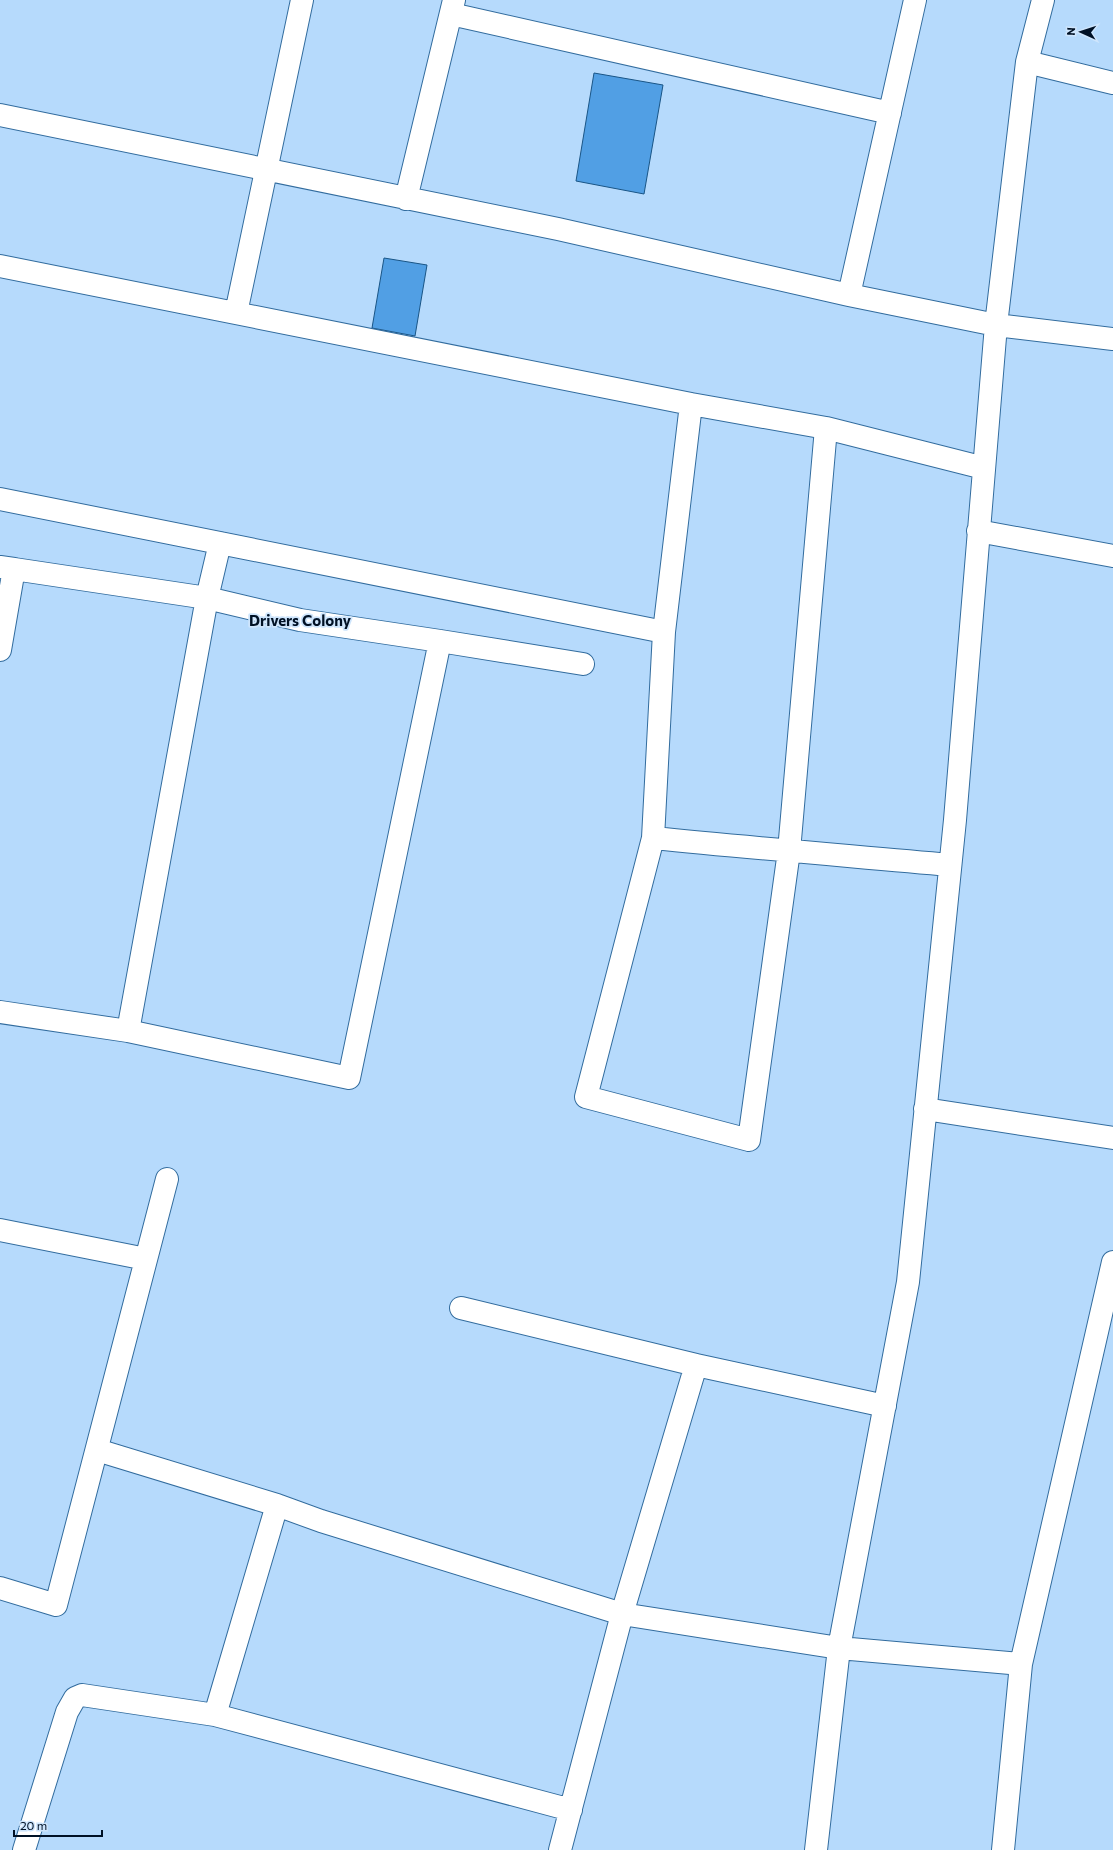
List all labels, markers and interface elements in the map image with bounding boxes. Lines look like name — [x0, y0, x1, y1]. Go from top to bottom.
north arrow — [1061, 12, 1101, 52]
text: N — [1064, 27, 1077, 36]
district label: Drivers Colony — [249, 611, 352, 629]
scale bar — [14, 1812, 102, 1838]
text: 20 m — [20, 1818, 47, 1832]

